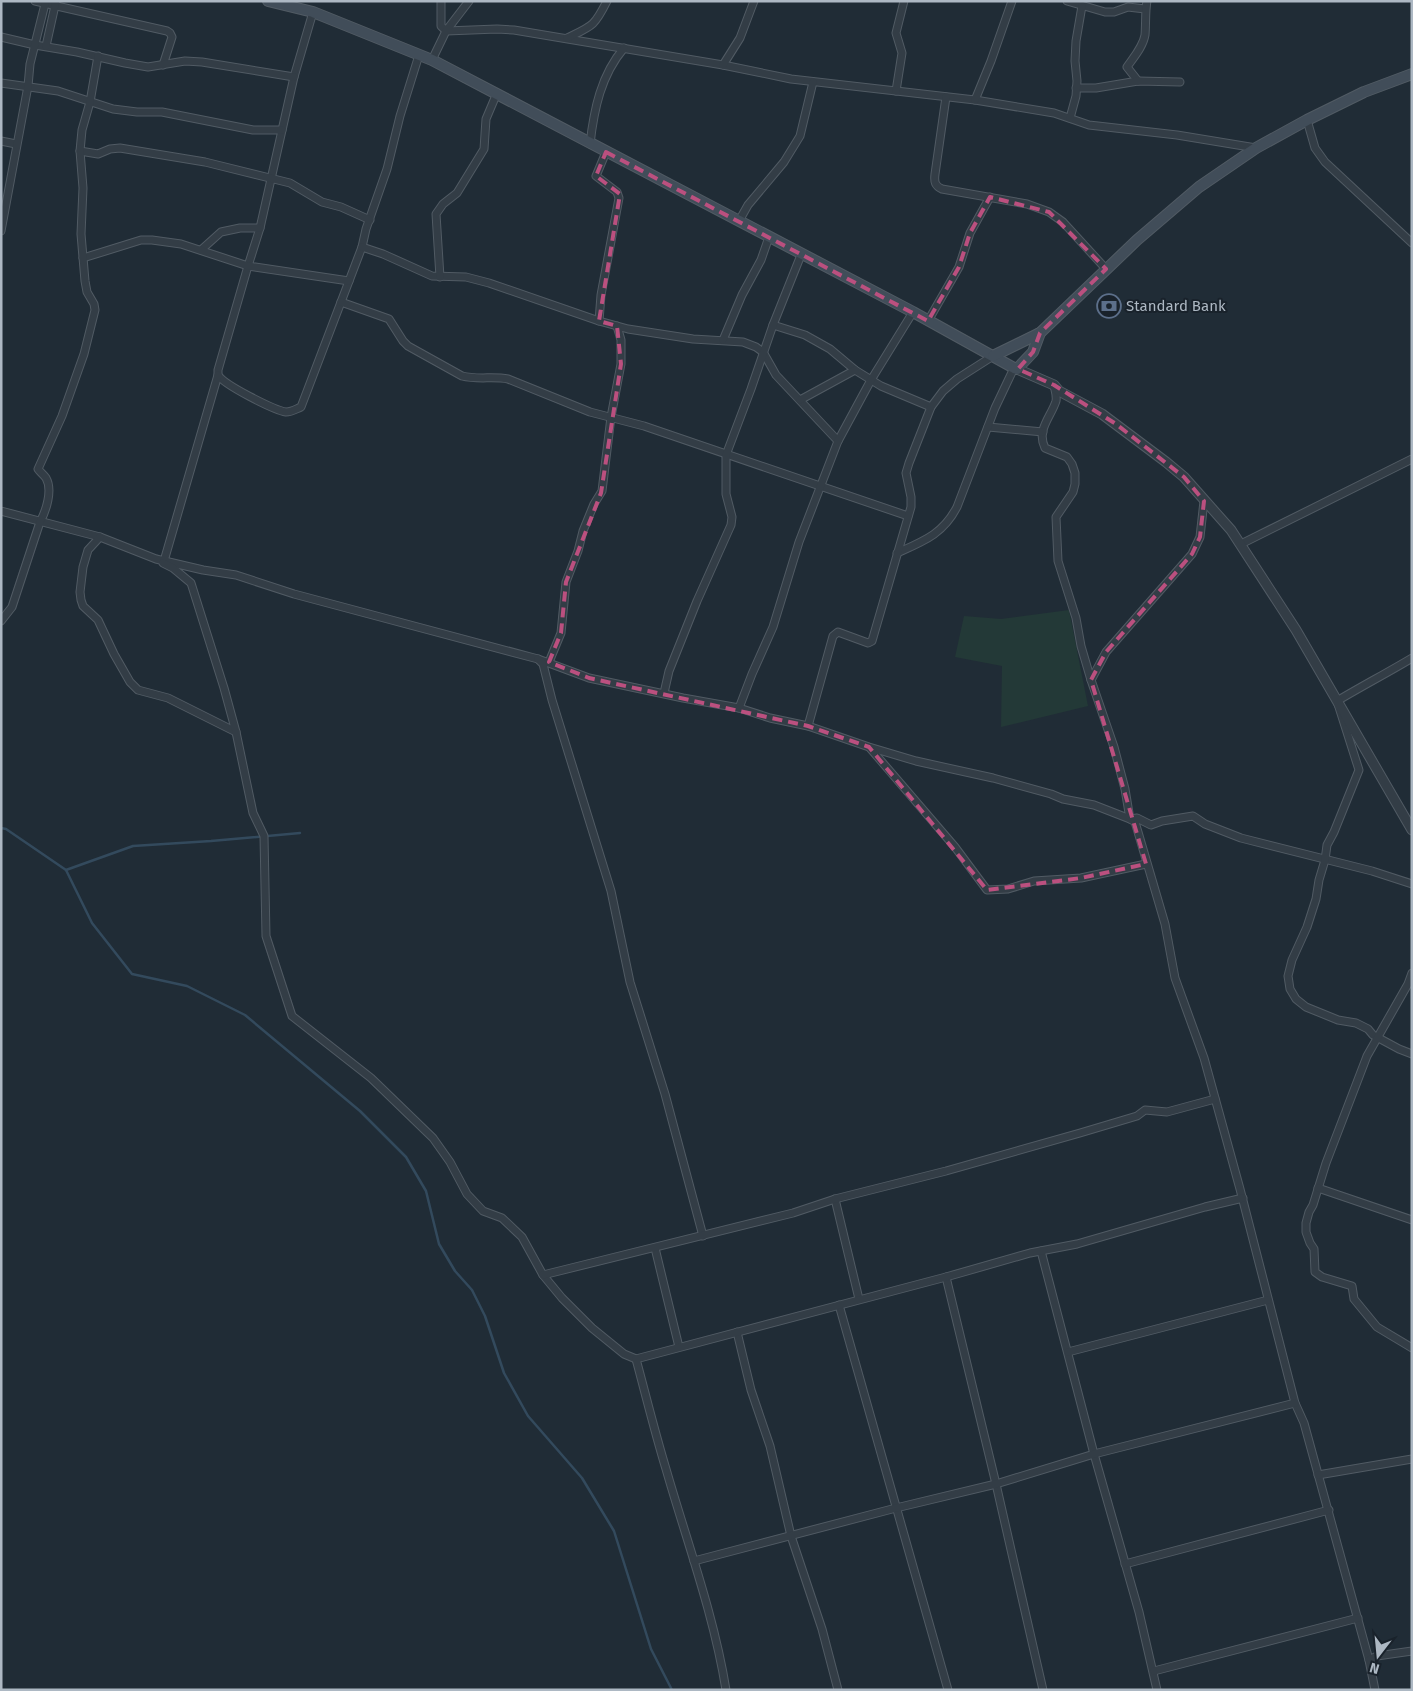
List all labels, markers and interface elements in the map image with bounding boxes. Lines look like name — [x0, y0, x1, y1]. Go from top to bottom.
bank icon: Standard Bank — [1096, 293, 1122, 319]
place label: Standard Bank — [1126, 297, 1226, 315]
north arrow — [1353, 1631, 1403, 1681]
text: N — [1368, 1659, 1381, 1677]

